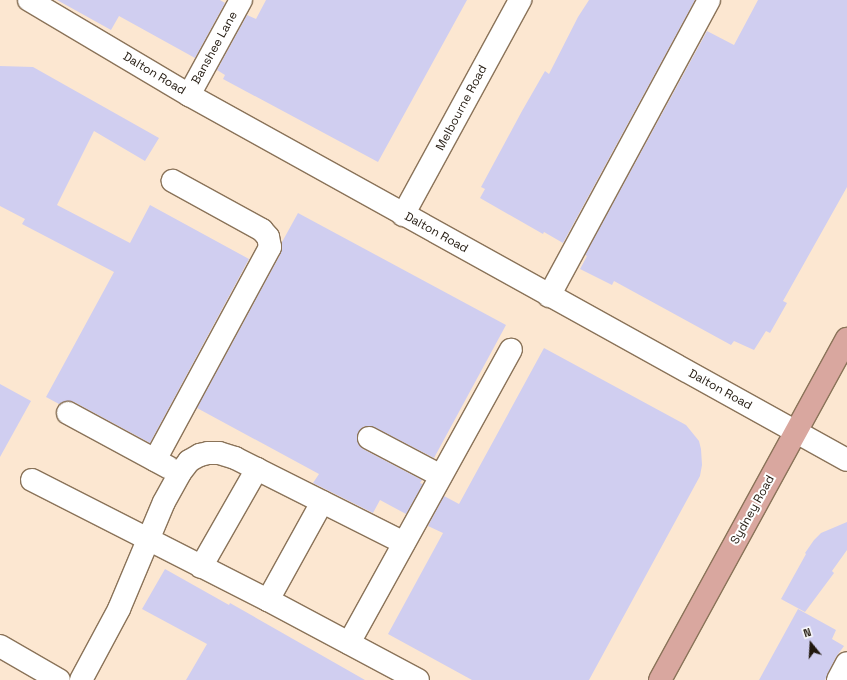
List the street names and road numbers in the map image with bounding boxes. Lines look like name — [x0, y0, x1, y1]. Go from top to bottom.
street label: Banshee Lane — [189, 9, 241, 87]
street label: Dalton Road — [120, 50, 188, 98]
street label: Melbourne Road — [433, 63, 491, 153]
street label: Dalton Road — [402, 210, 470, 256]
street label: Dalton Road — [686, 367, 754, 413]
street label: Sydney Road — [728, 473, 778, 547]

